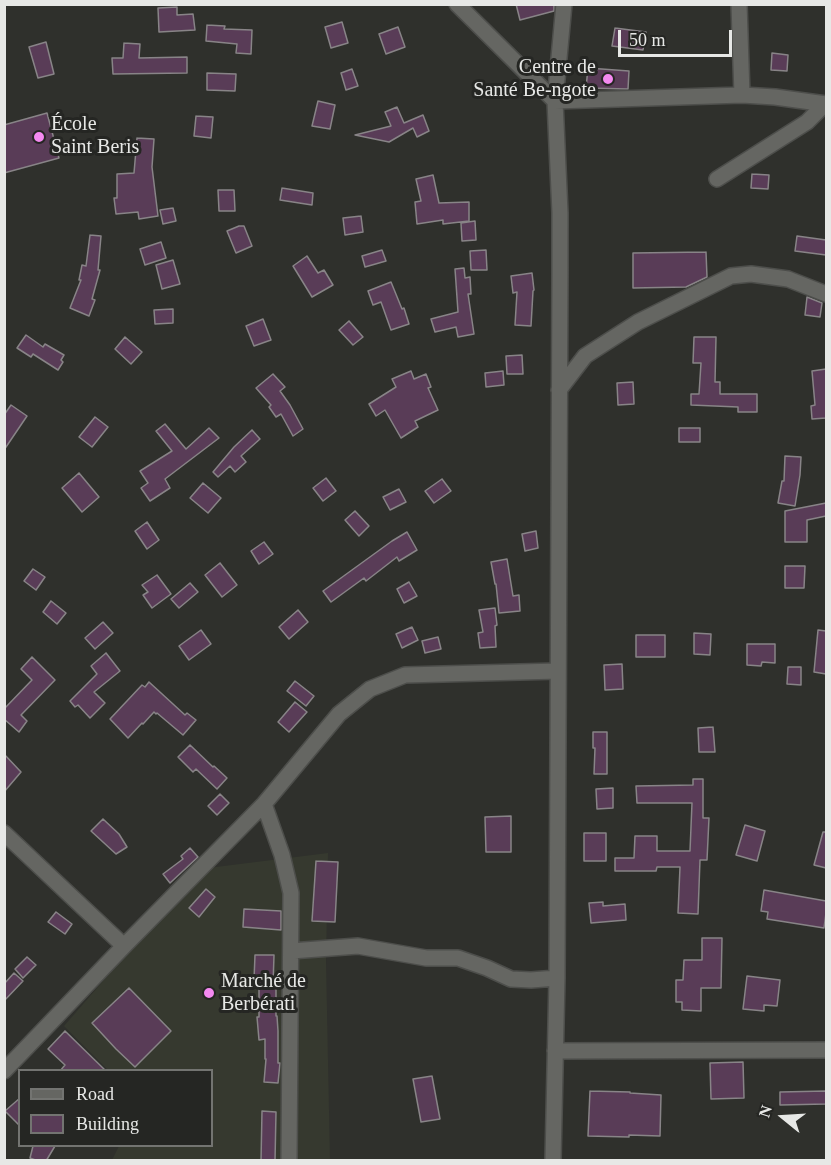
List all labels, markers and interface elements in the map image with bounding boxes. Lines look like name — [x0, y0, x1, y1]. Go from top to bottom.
scale bar — [621, 18, 735, 56]
text: 50 m — [629, 30, 666, 50]
place label: Centre de Santé Be-ngote — [473, 56, 596, 103]
marker: Centre de Santé Be-ngote — [601, 72, 615, 86]
place label: École Saint Beris — [51, 113, 139, 160]
marker: École Saint Beris — [32, 130, 46, 144]
place label: Marché de Berbérati — [221, 970, 306, 1017]
marker: Marché de Berbérati — [202, 986, 216, 1000]
legend — [18, 1069, 213, 1147]
text: Road — [76, 1084, 114, 1104]
north arrow — [753, 1087, 813, 1147]
text: N — [756, 1103, 775, 1119]
text: Building — [76, 1114, 139, 1134]

